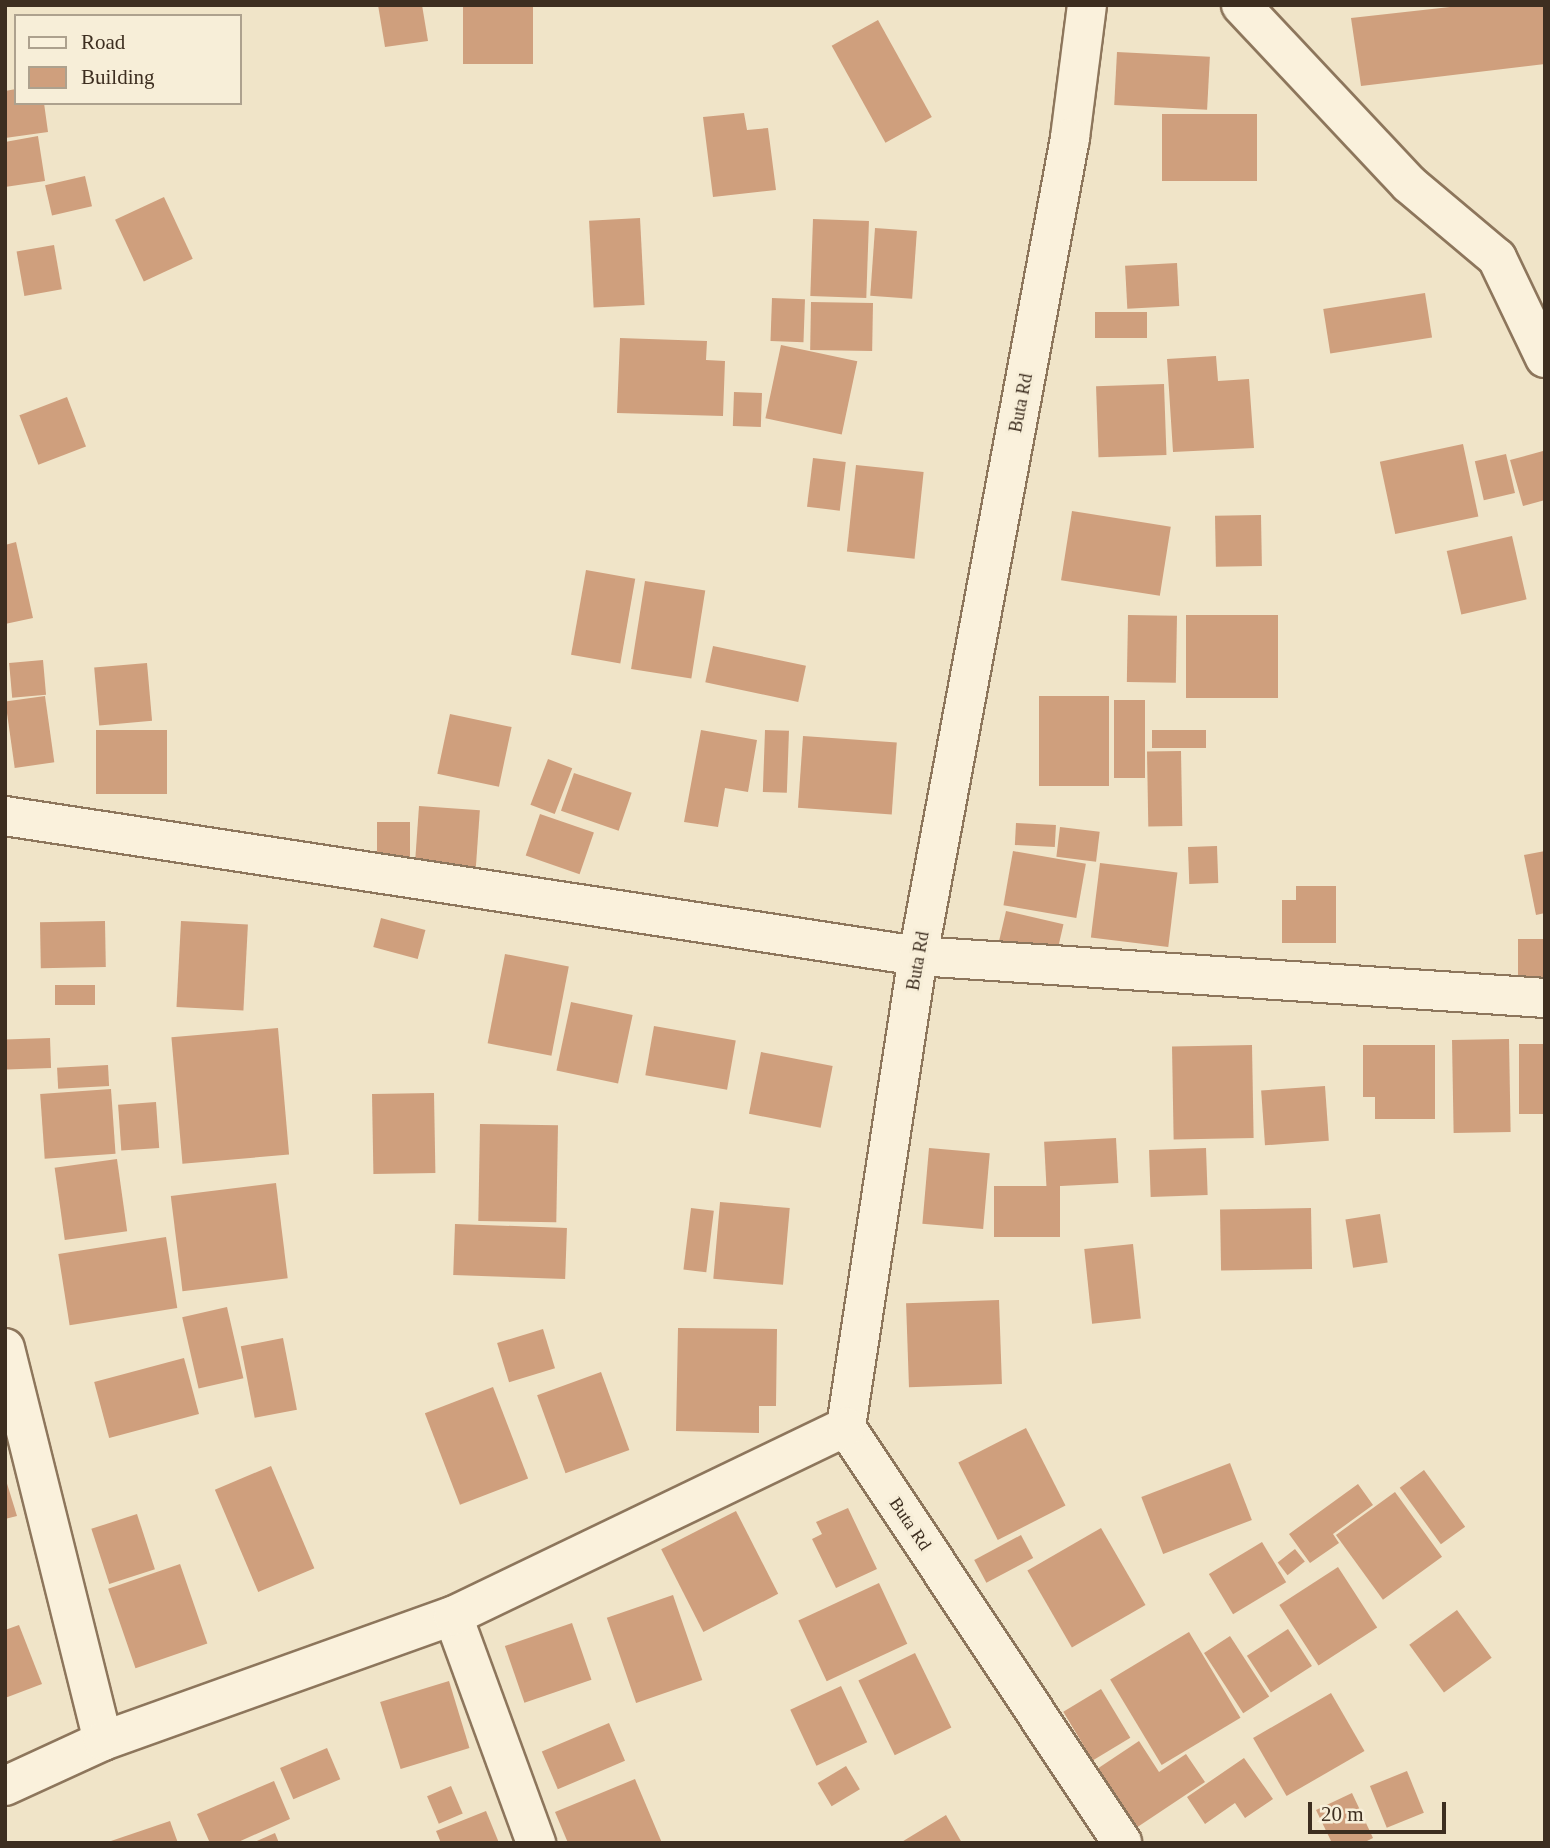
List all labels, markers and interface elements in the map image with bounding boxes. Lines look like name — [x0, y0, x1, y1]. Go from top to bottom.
legend — [14, 14, 242, 105]
text: Road — [81, 30, 125, 54]
text: Building — [81, 65, 155, 89]
street label: Buta Rd — [1005, 372, 1037, 434]
street label: Buta Rd — [902, 930, 934, 992]
street label: Buta Rd — [884, 1493, 936, 1555]
scale bar — [1312, 1788, 1450, 1832]
text: 20 m — [1321, 1802, 1364, 1826]

